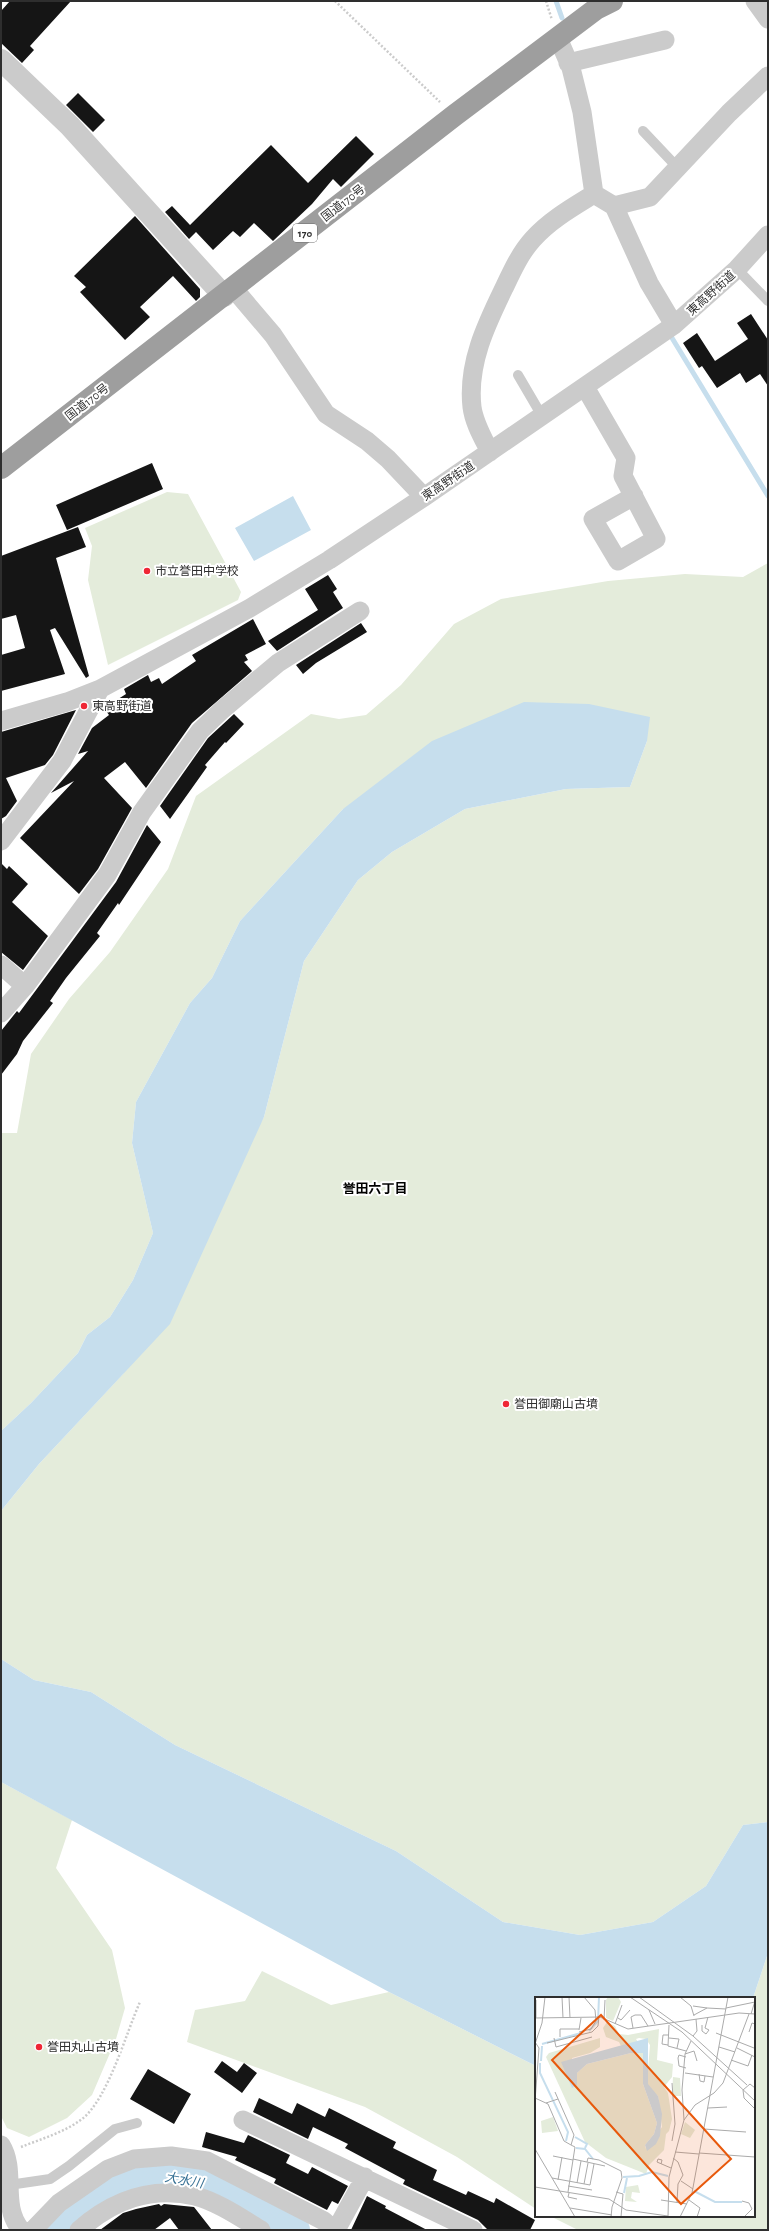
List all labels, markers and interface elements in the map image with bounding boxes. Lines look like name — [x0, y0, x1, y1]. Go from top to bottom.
street label: 国道170号 — [318, 182, 367, 224]
road number: 170 — [293, 224, 317, 242]
street label: 東高野街道 — [684, 268, 737, 318]
street label: 国道170号 — [62, 381, 111, 423]
street label: 東高野街道 — [419, 458, 476, 503]
place label: 市立誉田中学校 — [155, 564, 239, 577]
marker: 市立誉田中学校 — [142, 566, 152, 576]
place label: 東高野街道 — [92, 699, 152, 712]
marker: 東高野街道 — [79, 701, 89, 711]
district label: 誉田六丁目 — [342, 1182, 408, 1196]
place label: 誉田御廟山古墳 — [514, 1397, 598, 1410]
marker: 誉田御廟山古墳 — [501, 1399, 511, 1409]
inset map — [535, 1997, 755, 2217]
place label: 誉田丸山古墳 — [47, 2040, 119, 2053]
marker: 誉田丸山古墳 — [34, 2042, 44, 2052]
water label: 大水川 — [164, 2170, 206, 2191]

